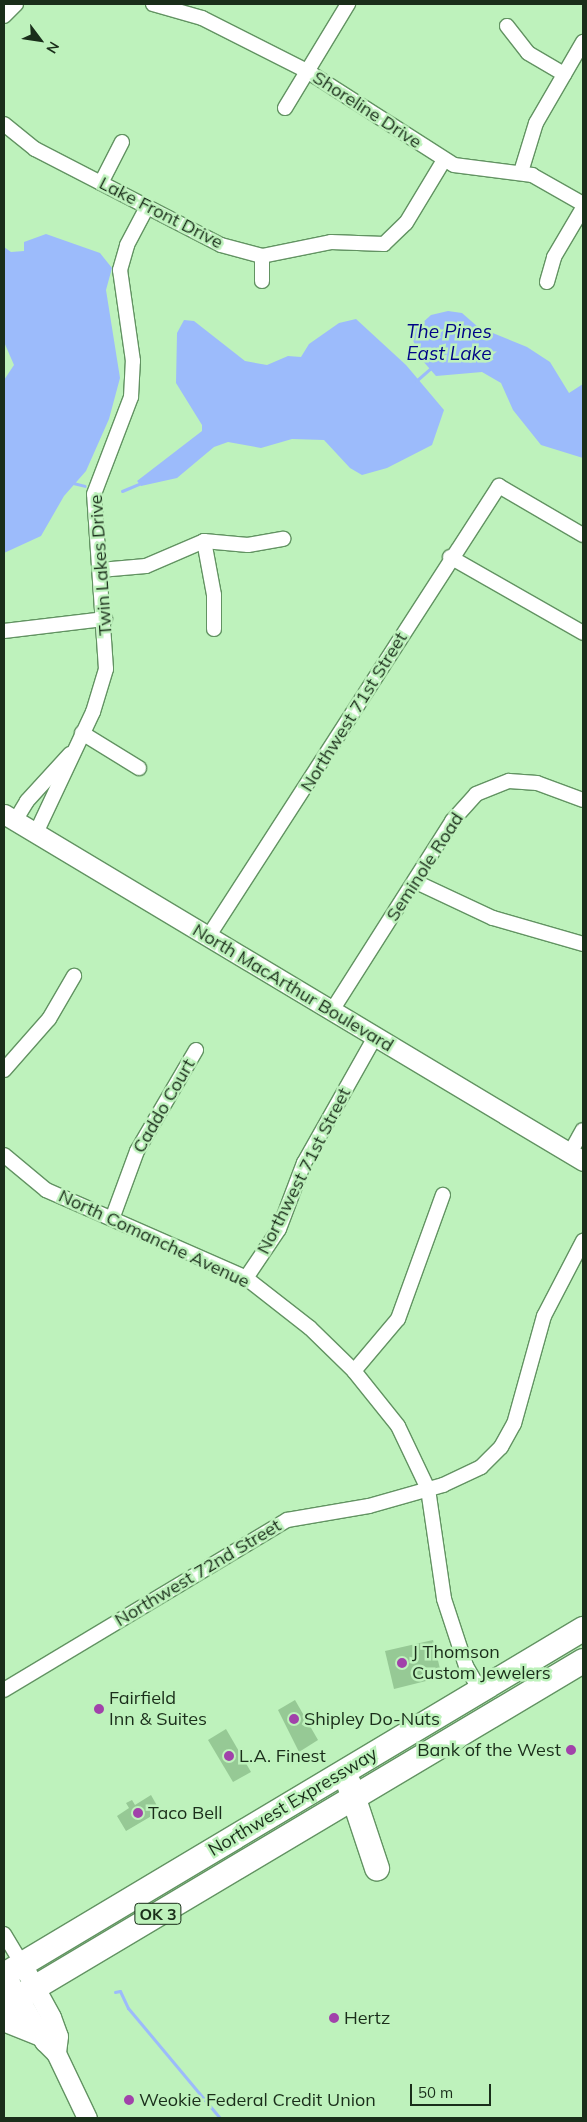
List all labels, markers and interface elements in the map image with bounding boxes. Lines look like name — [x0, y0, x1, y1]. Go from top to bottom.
north arrow — [15, 15, 65, 65]
text: N — [42, 39, 63, 57]
street label: Shoreline Drive — [309, 67, 425, 153]
street label: Lake Front Drive — [96, 173, 226, 253]
water label: The Pines East Lake — [406, 321, 492, 365]
street label: Twin Lakes Drive — [85, 494, 117, 636]
street label: Northwest 71st Street — [296, 628, 412, 796]
street label: Seminole Road — [382, 809, 468, 925]
street label: North MacArthur Boulevard — [189, 919, 397, 1057]
street label: Caddo Court — [128, 1055, 200, 1157]
street label: Northwest 71st Street — [253, 1084, 355, 1258]
street label: North Comanche Avenue — [55, 1185, 253, 1293]
street label: Northwest 72nd Street — [111, 1515, 285, 1631]
place label: J Thomson Custom Jewelers — [412, 1642, 551, 1685]
marker: J Thomson Custom Jewelers — [396, 1657, 408, 1669]
place label: Fairfield Inn & Suites — [109, 1688, 207, 1730]
marker: Fairfield Inn & Suites — [93, 1703, 105, 1715]
place label: Shipley Do-Nuts — [304, 1708, 440, 1730]
marker: Shipley Do-Nuts — [288, 1713, 300, 1725]
place label: Bank of the West — [417, 1739, 561, 1761]
street label: Northwest Expressway — [205, 1743, 381, 1861]
marker: Bank of the West — [565, 1744, 577, 1756]
place label: L.A. Finest — [239, 1745, 326, 1767]
marker: L.A. Finest — [223, 1750, 235, 1762]
place label: Taco Bell — [148, 1802, 223, 1824]
marker: Taco Bell — [132, 1807, 144, 1819]
road number: OK 3 — [134, 1900, 182, 1928]
place label: Hertz — [344, 2007, 390, 2029]
marker: Hertz — [328, 2012, 340, 2024]
scale bar — [412, 2074, 493, 2106]
text: 50 m — [418, 2083, 453, 2102]
place label: Weokie Federal Credit Union — [139, 2089, 376, 2111]
marker: Weokie Federal Credit Union — [123, 2094, 135, 2106]

